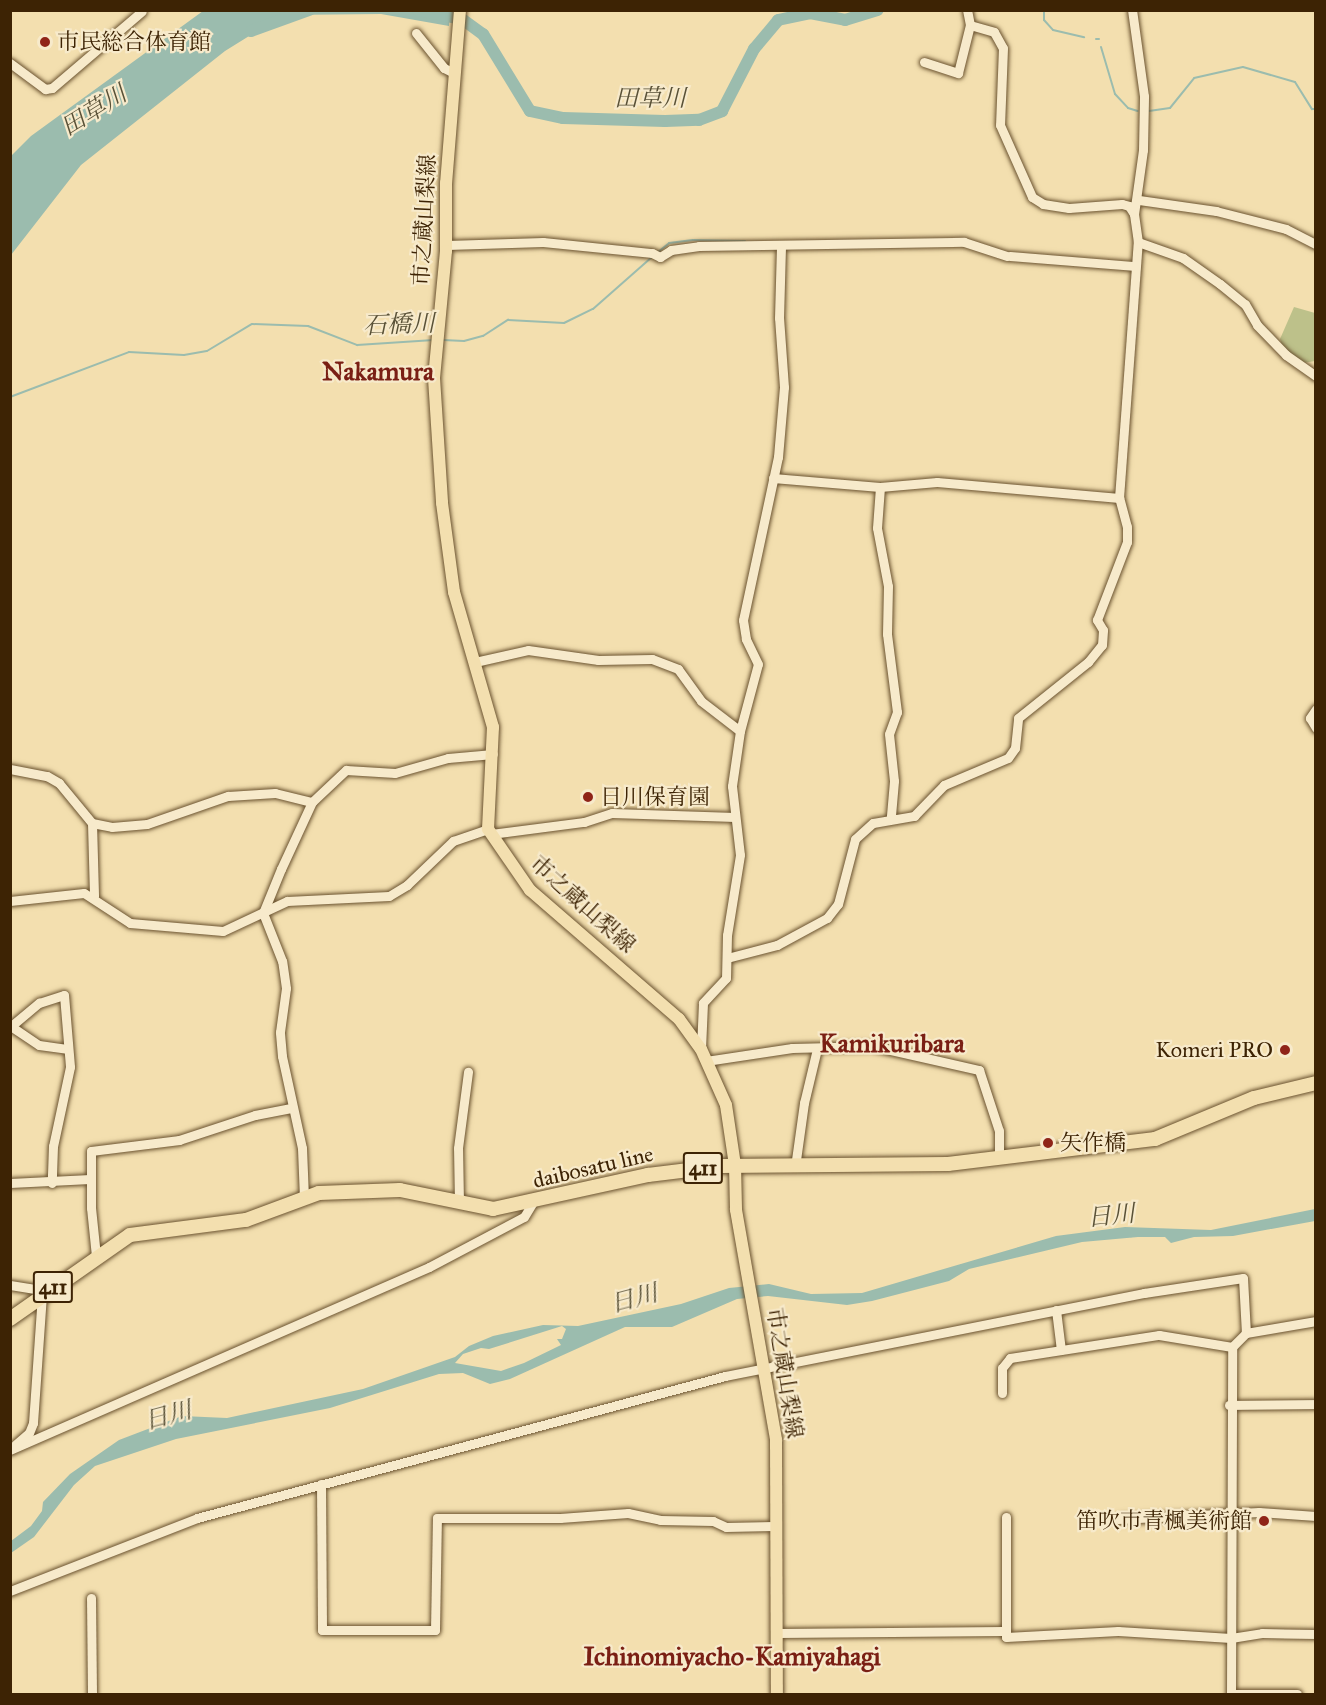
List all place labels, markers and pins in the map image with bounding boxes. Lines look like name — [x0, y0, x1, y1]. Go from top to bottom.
place label: 市民総合体育館 — [57, 29, 211, 55]
marker: 市民総合体育館 — [38, 35, 52, 49]
place label: 日川保育園 — [600, 784, 710, 810]
marker: 日川保育園 — [581, 790, 595, 804]
place label: Komeri PRO — [1156, 1037, 1273, 1063]
marker: Komeri PRO — [1278, 1043, 1292, 1057]
place label: 矢作橋 — [1060, 1130, 1126, 1156]
marker: 矢作橋 — [1041, 1136, 1055, 1150]
place label: 笛吹市青楓美術館 — [1076, 1508, 1252, 1534]
marker: 笛吹市青楓美術館 — [1257, 1514, 1271, 1528]

